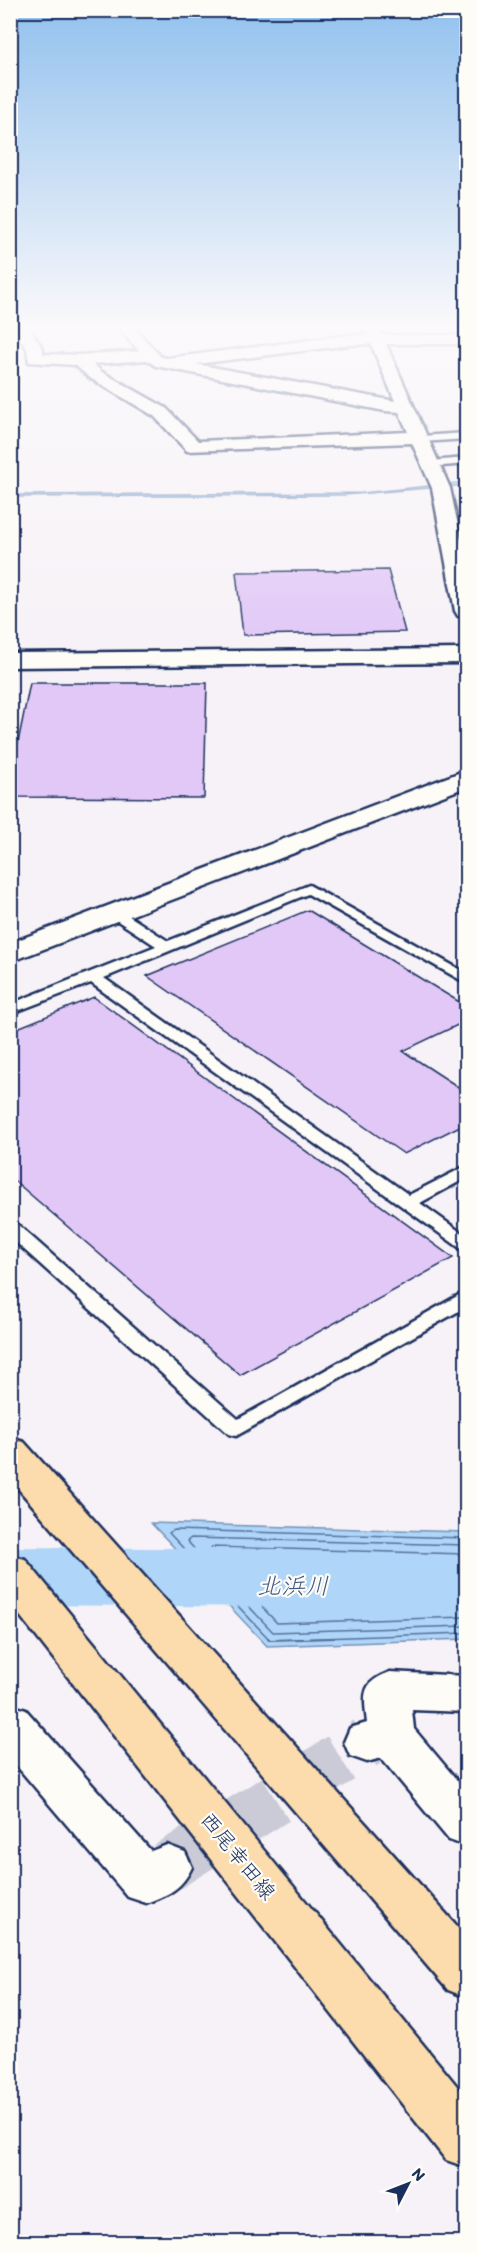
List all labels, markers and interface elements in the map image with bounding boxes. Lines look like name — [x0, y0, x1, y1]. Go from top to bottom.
water label: 北浜川 — [257, 1571, 329, 1600]
street label: 西尾幸田線 — [196, 1807, 281, 1904]
north arrow — [378, 2154, 438, 2214]
text: N — [408, 2164, 429, 2185]

